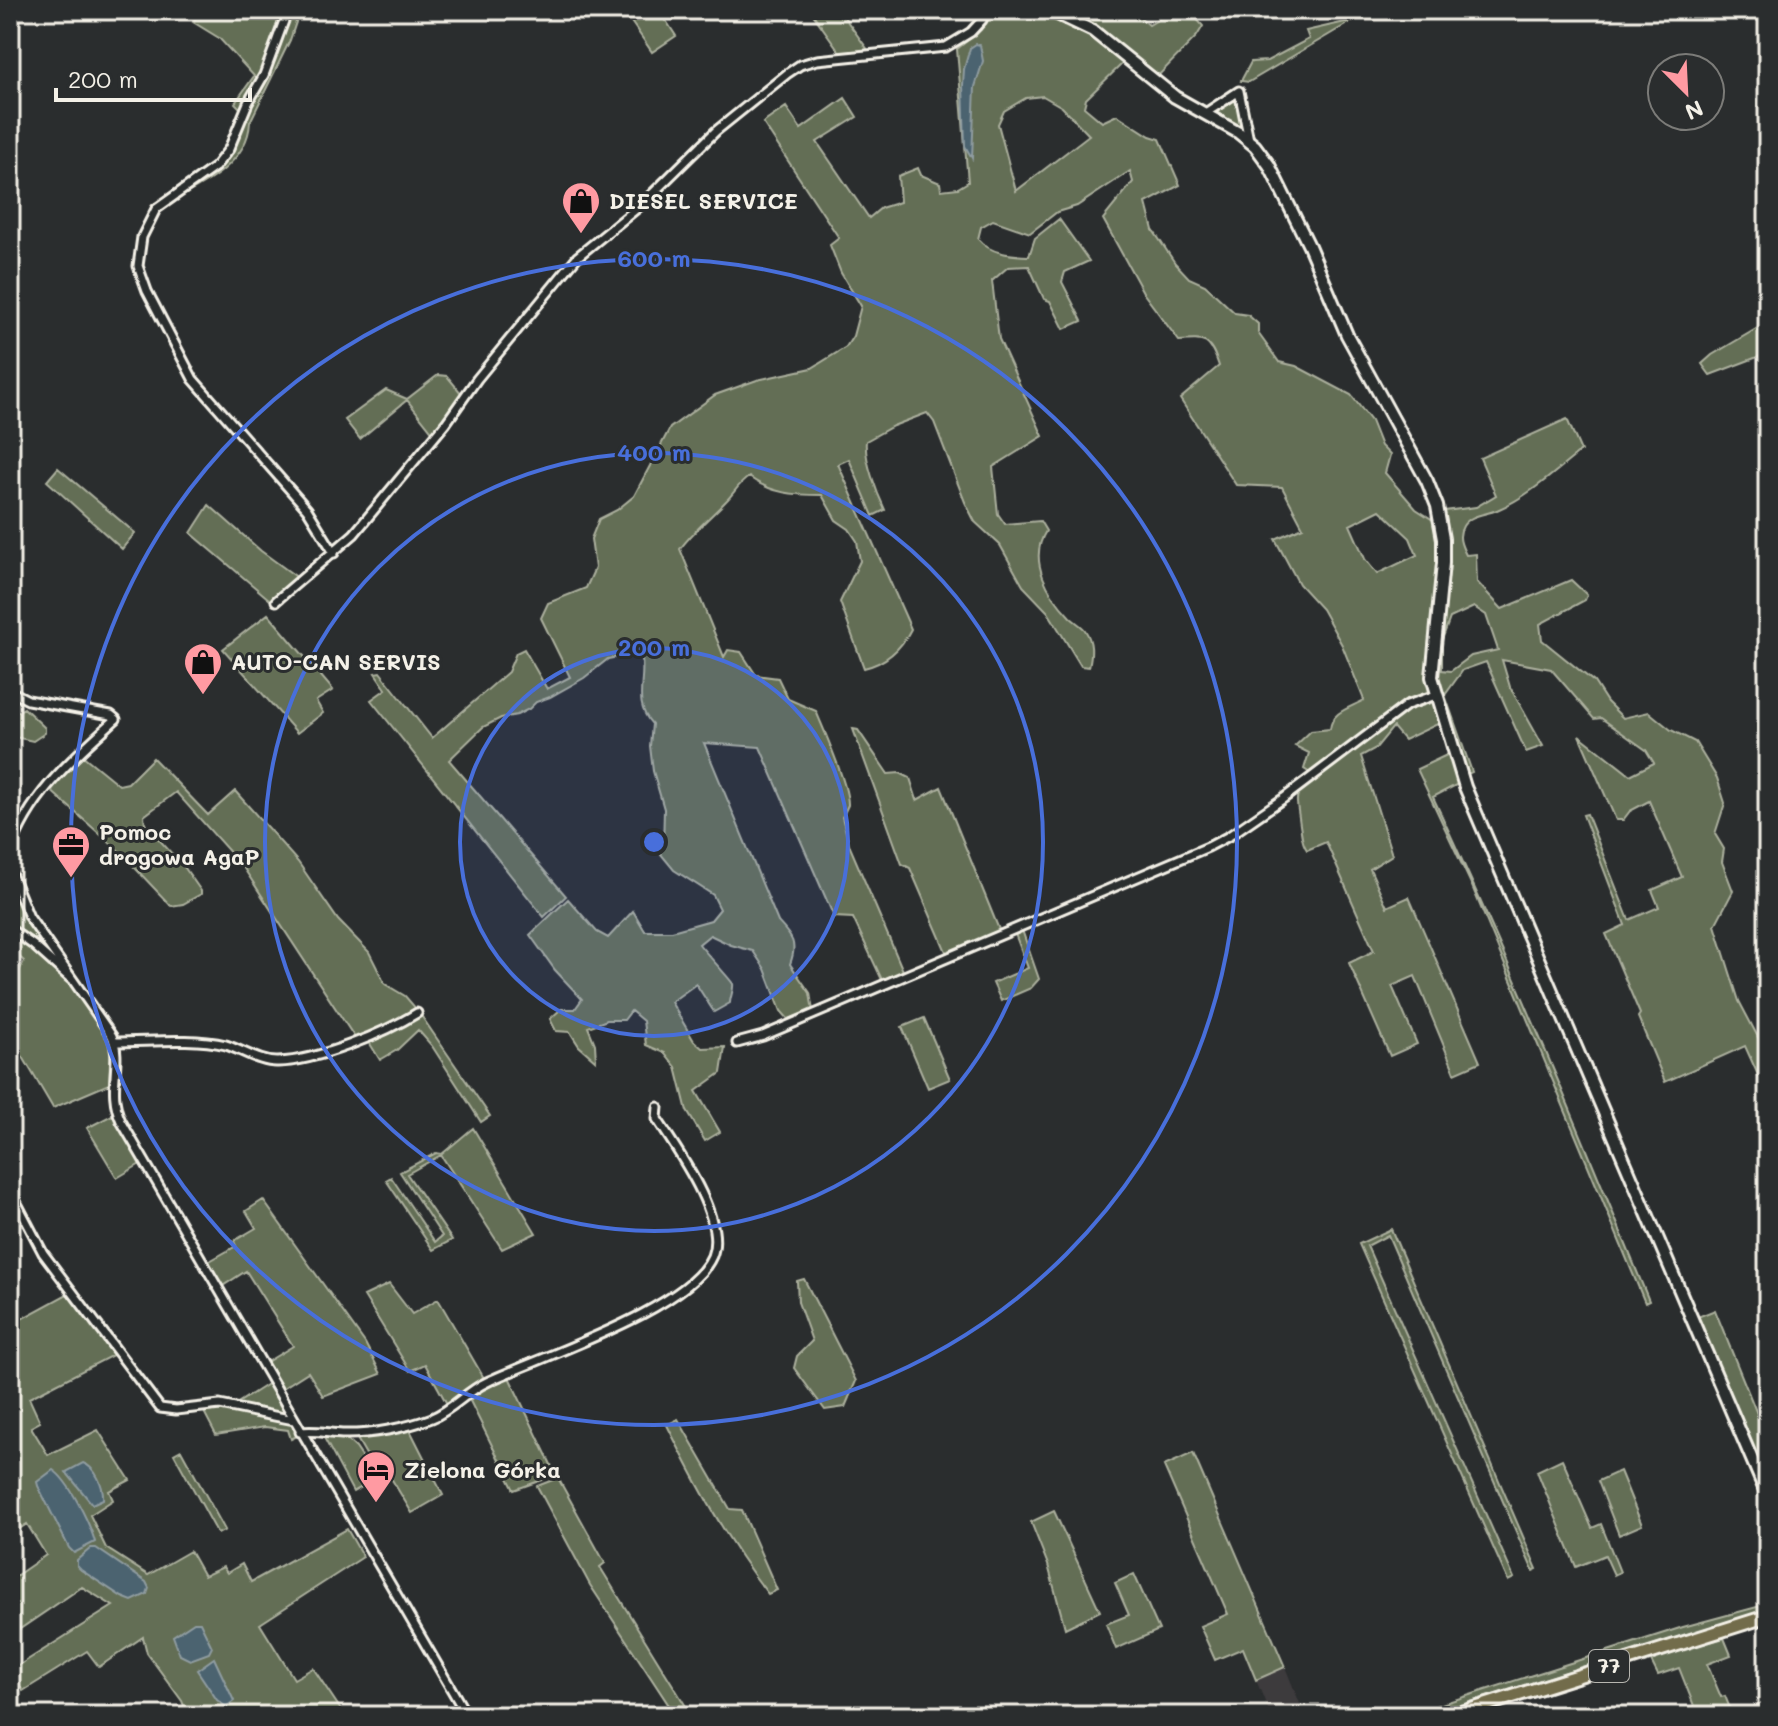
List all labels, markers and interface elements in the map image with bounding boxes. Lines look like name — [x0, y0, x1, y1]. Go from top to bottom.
scale bar — [56, 52, 250, 102]
north arrow — [1646, 52, 1726, 132]
text: 200 m — [68, 63, 138, 94]
text: N — [1681, 94, 1708, 127]
shop icon: DIESEL SERVICE — [560, 180, 602, 235]
place label: DIESEL SERVICE — [609, 186, 798, 215]
text: 600 m — [617, 242, 691, 273]
text: 400 m — [617, 436, 691, 467]
text: 200 m — [618, 631, 690, 662]
shop icon: AUTO-CAN SERVIS — [182, 641, 224, 696]
place label: AUTO-CAN SERVIS — [231, 647, 441, 676]
place label: Pomoc drogowa AgaP — [99, 817, 260, 871]
office icon: Pomoc drogowa AgaP — [50, 824, 92, 879]
centre of rings — [640, 828, 668, 856]
hotel icon: Zielona Górka — [355, 1449, 397, 1504]
place label: Zielona Górka — [404, 1455, 561, 1484]
road number: 77 — [1589, 1650, 1629, 1682]

